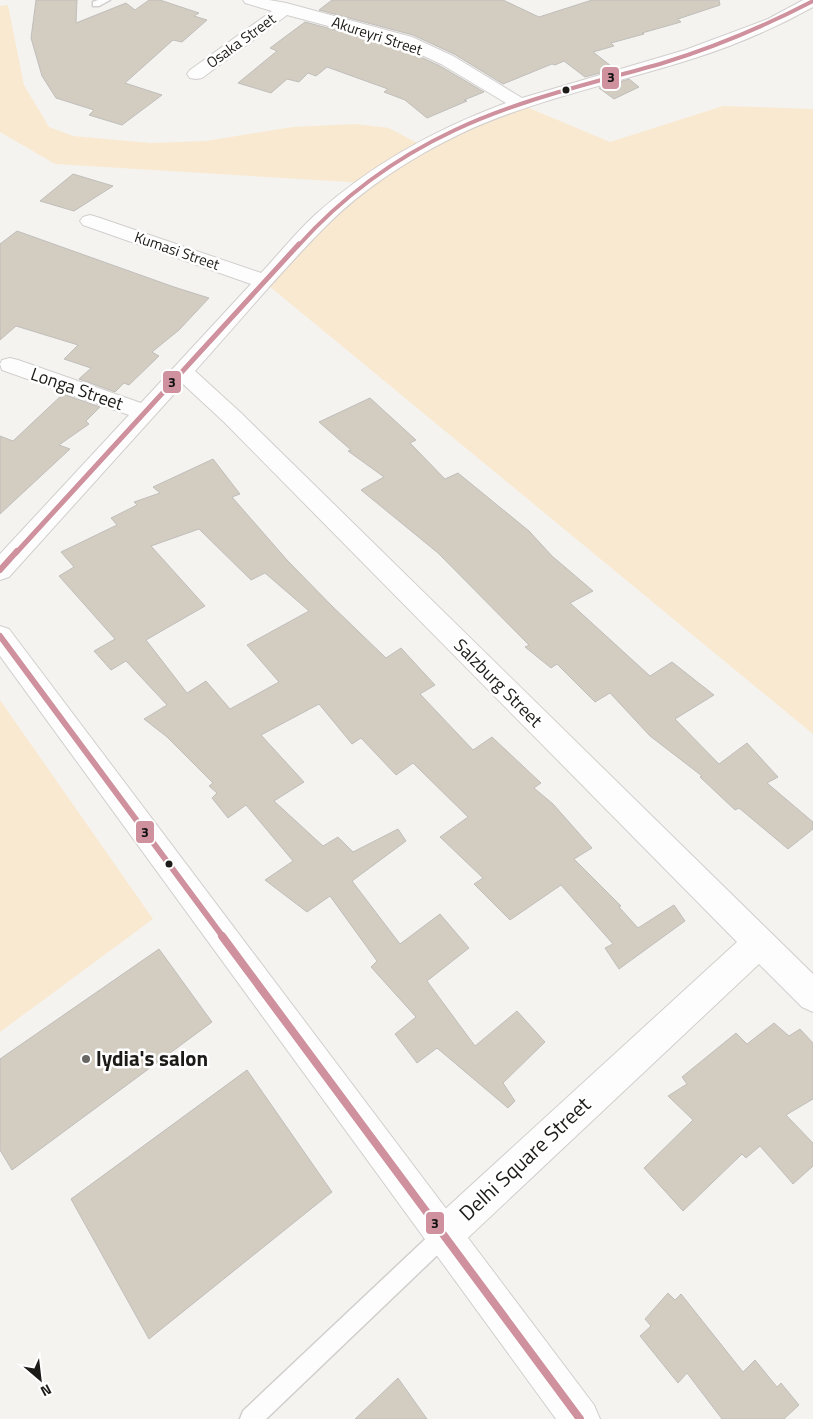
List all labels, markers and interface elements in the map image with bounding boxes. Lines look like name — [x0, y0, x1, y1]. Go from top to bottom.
street label: Osaka Street — [201, 7, 281, 74]
street label: Akureyri Street — [329, 10, 426, 61]
line badge: 3 — [601, 66, 620, 90]
text: 3 — [607, 66, 615, 87]
unlabelled marker — [561, 85, 571, 95]
street label: Kumasi Street — [132, 225, 223, 276]
street label: Longa Street — [27, 360, 128, 417]
line badge: 3 — [162, 370, 182, 394]
text: 3 — [168, 371, 176, 392]
street label: Salzburg Street — [448, 632, 549, 734]
line badge: 3 — [135, 820, 155, 844]
text: 3 — [141, 821, 149, 842]
unlabelled marker — [164, 859, 174, 869]
place label: lydia's salon — [96, 1042, 208, 1074]
marker: lydia's salon — [80, 1053, 92, 1065]
street label: Delhi Square Street — [451, 1088, 598, 1228]
line badge: 3 — [425, 1211, 445, 1235]
text: 3 — [431, 1212, 439, 1233]
north arrow — [15, 1354, 65, 1404]
text: N — [37, 1379, 56, 1402]

